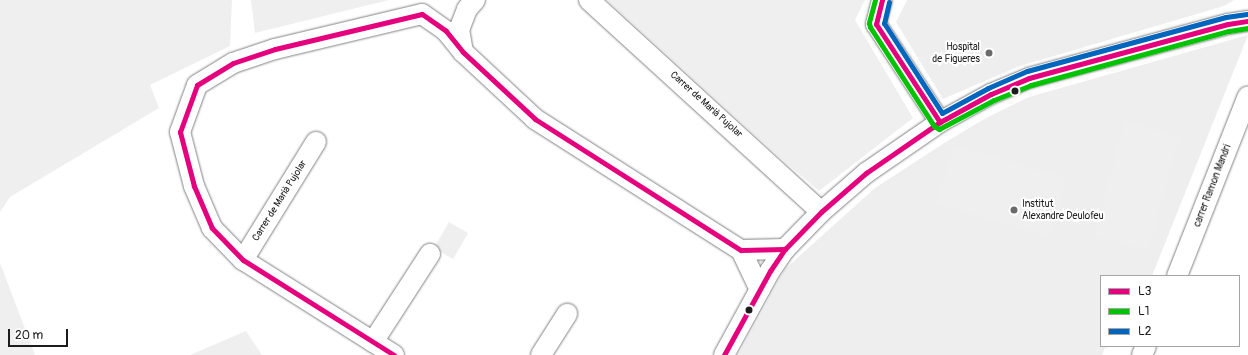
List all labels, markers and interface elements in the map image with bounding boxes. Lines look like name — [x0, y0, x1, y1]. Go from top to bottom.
place label: Hospital de Figueres — [932, 41, 980, 64]
marker: Hospital de Figueres — [983, 47, 995, 59]
street label: Carrer de Marià Pujolar — [667, 69, 745, 141]
unlabelled marker — [1010, 86, 1020, 96]
street label: carrer Ramon Mandri — [1192, 143, 1234, 229]
street label: Carrer de Marià Pujolar — [250, 158, 310, 244]
place label: Institut Alexandre Deulofeu — [1022, 198, 1104, 222]
marker: Institut Alexandre Deulofeu — [1009, 205, 1019, 215]
legend — [1100, 275, 1240, 347]
text: L3 — [1138, 284, 1151, 299]
text: L1 — [1138, 304, 1149, 319]
unlabelled marker — [744, 305, 754, 315]
scale bar — [10, 321, 70, 347]
text: L2 — [1138, 324, 1151, 339]
text: 20 m — [15, 328, 43, 343]

